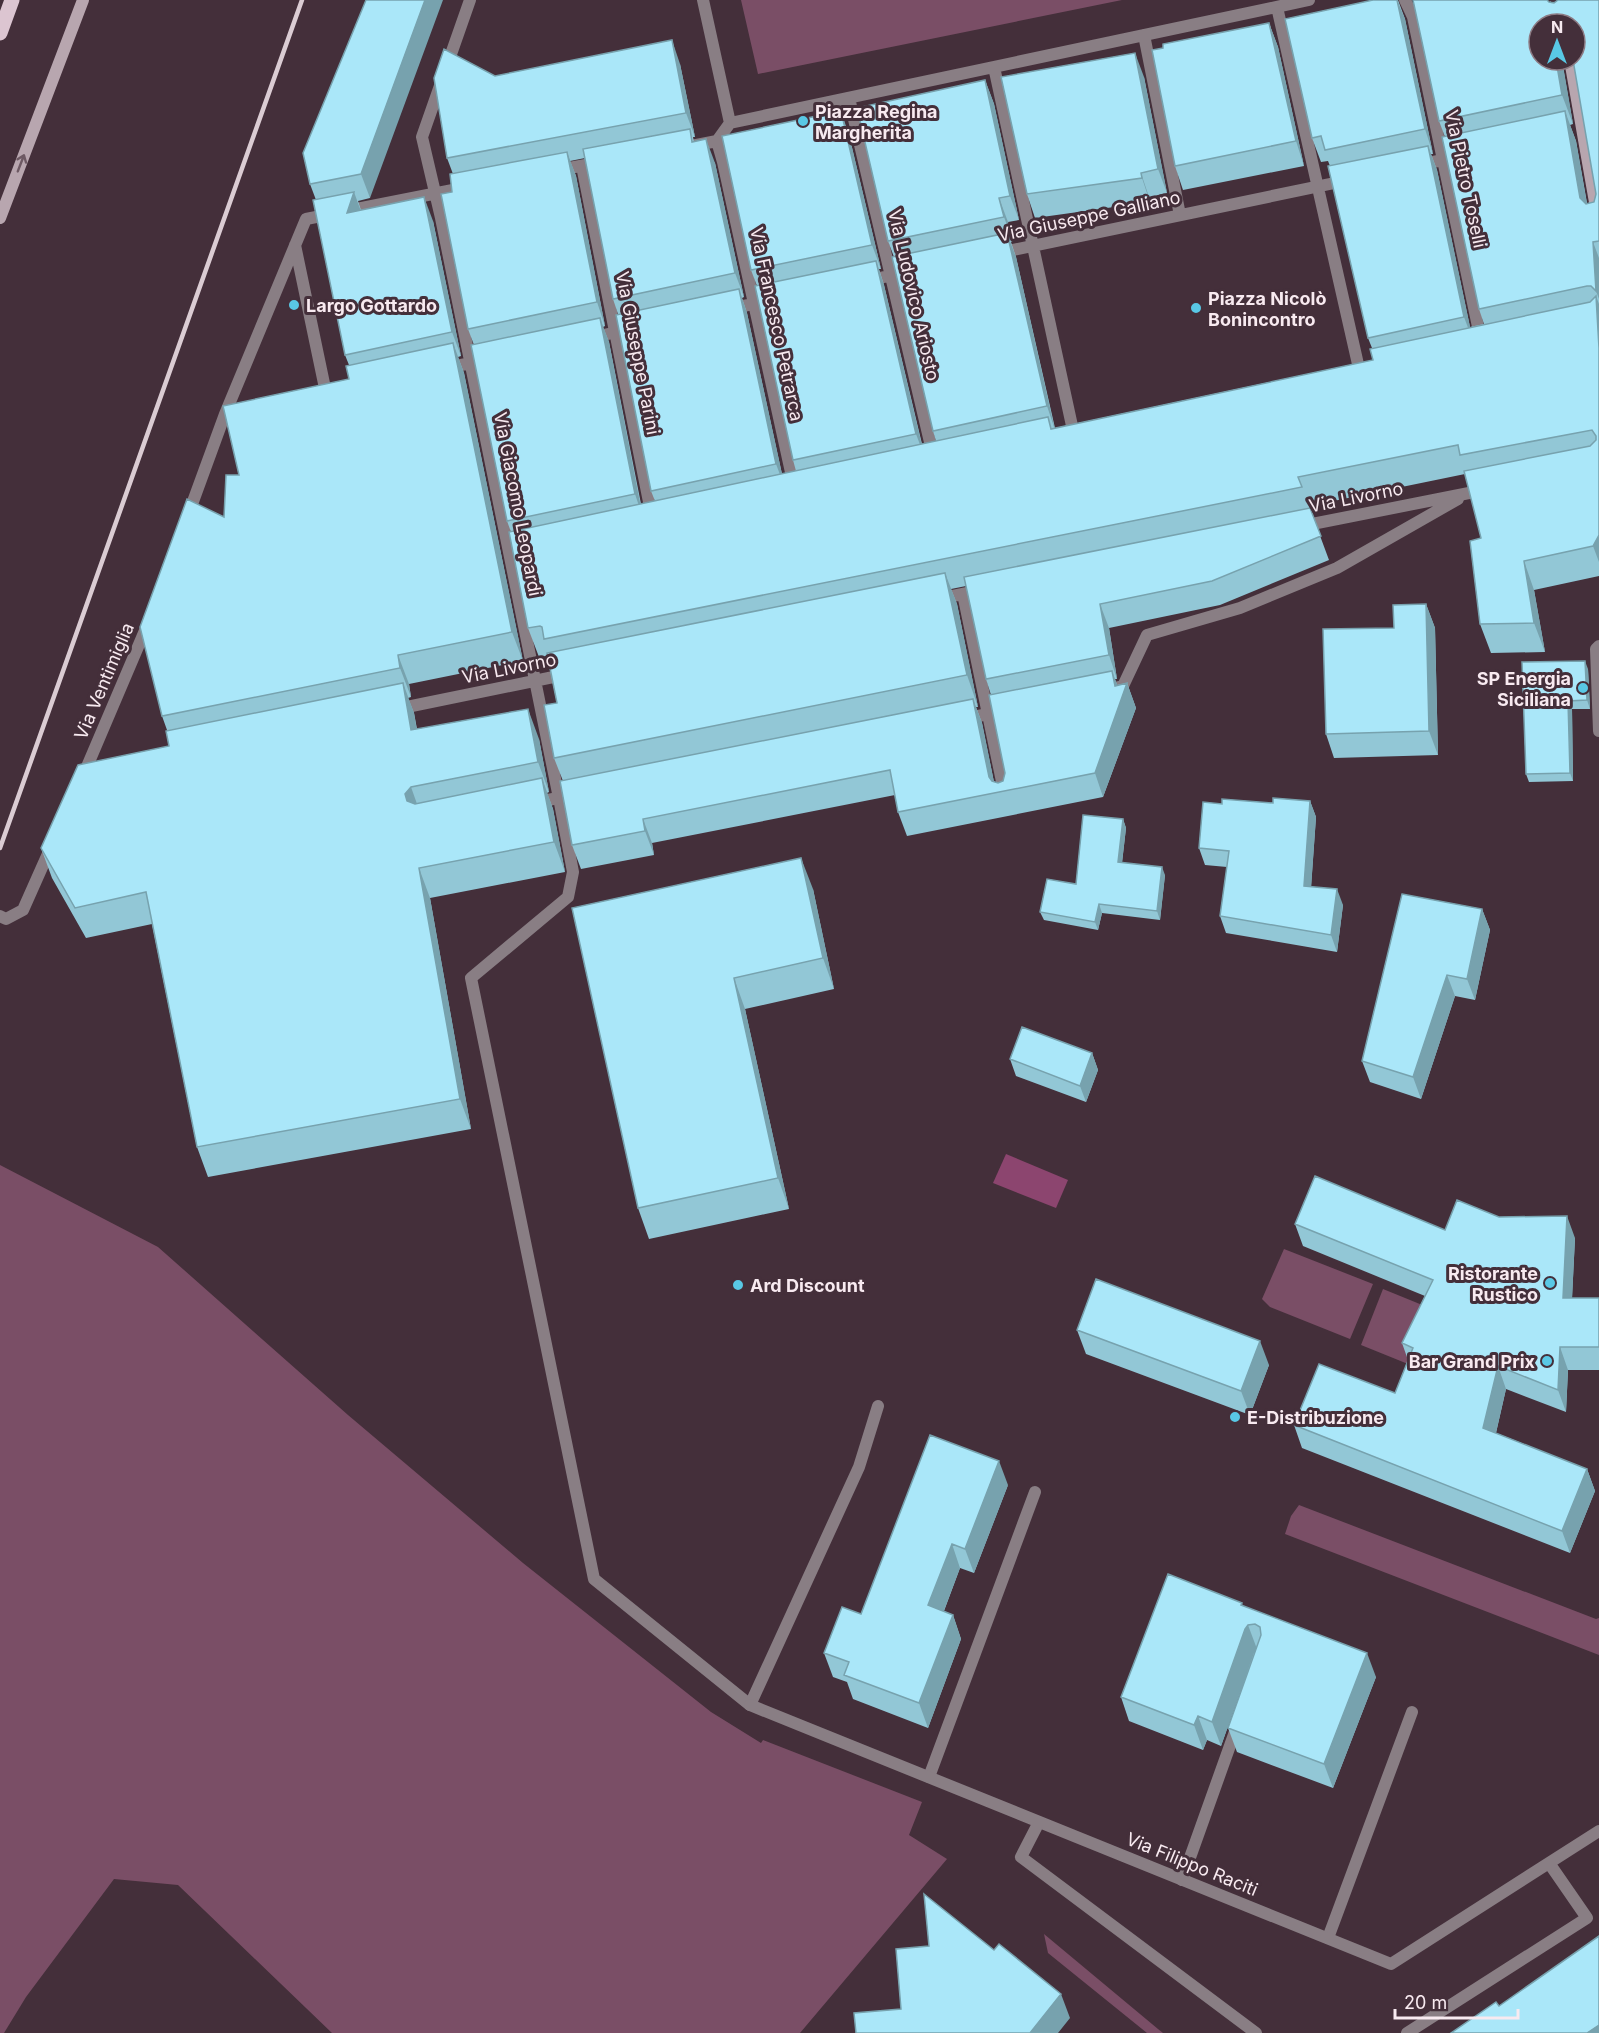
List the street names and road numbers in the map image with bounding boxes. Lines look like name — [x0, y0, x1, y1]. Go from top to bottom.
street label: Via Pietro Toselli — [1441, 108, 1491, 250]
street label: Via Giuseppe Galliano — [996, 186, 1182, 246]
street label: Via Ludovico Ariosto — [884, 207, 944, 383]
street label: Via Francesco Petrarca — [746, 225, 808, 423]
street label: Via Giuseppe Parini — [612, 270, 664, 436]
street label: Via Giacomo Leopardi — [490, 410, 546, 598]
street label: Via Livorno — [1307, 478, 1405, 516]
street label: Via Ventimiglia — [70, 619, 138, 743]
street label: Via Livorno — [460, 649, 558, 687]
street label: Via Filippo Raciti — [1123, 1828, 1261, 1900]

